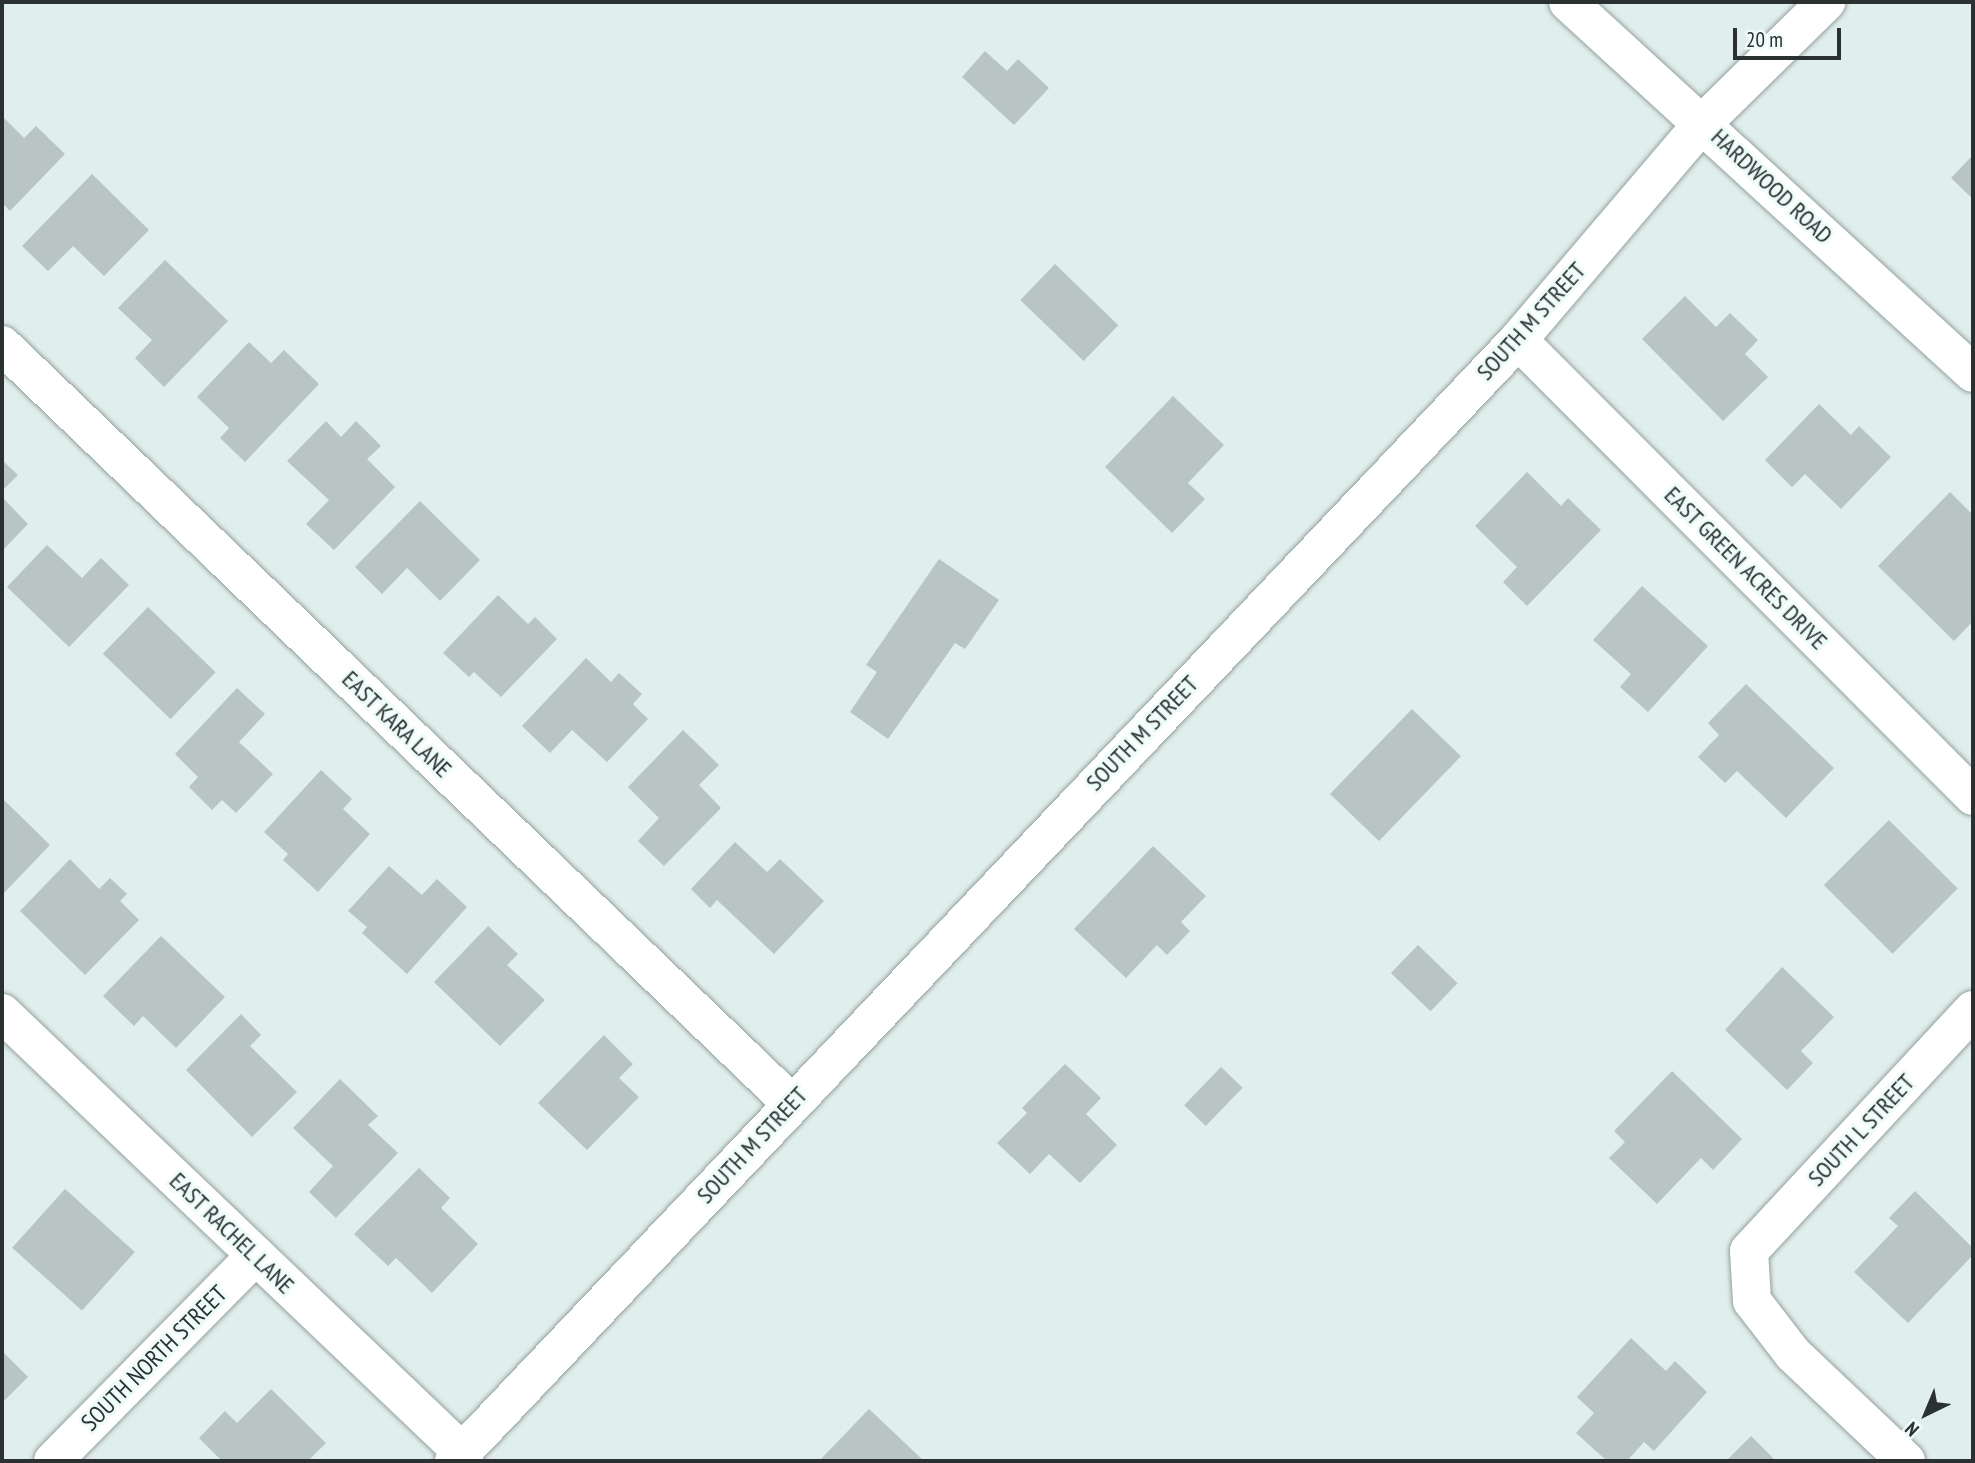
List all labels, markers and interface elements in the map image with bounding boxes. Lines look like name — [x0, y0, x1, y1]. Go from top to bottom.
scale bar — [1737, 14, 1846, 58]
text: 20 m — [1746, 26, 1783, 53]
street label: HARDWOOD ROAD — [1705, 123, 1839, 249]
street label: SOUTH M STREET — [1470, 256, 1592, 386]
street label: EAST GREEN ACRES DRIVE — [1658, 480, 1834, 656]
street label: EAST KARA LANE — [336, 664, 458, 784]
street label: SOUTH M STREET — [1080, 669, 1204, 797]
street label: SOUTH L STREET — [1802, 1068, 1920, 1192]
street label: SOUTH M STREET — [691, 1081, 813, 1209]
street label: EAST RACHEL LANE — [163, 1166, 301, 1300]
street label: SOUTH NORTH STREET — [75, 1279, 233, 1437]
north arrow — [1891, 1379, 1961, 1449]
text: N — [1900, 1417, 1924, 1442]

